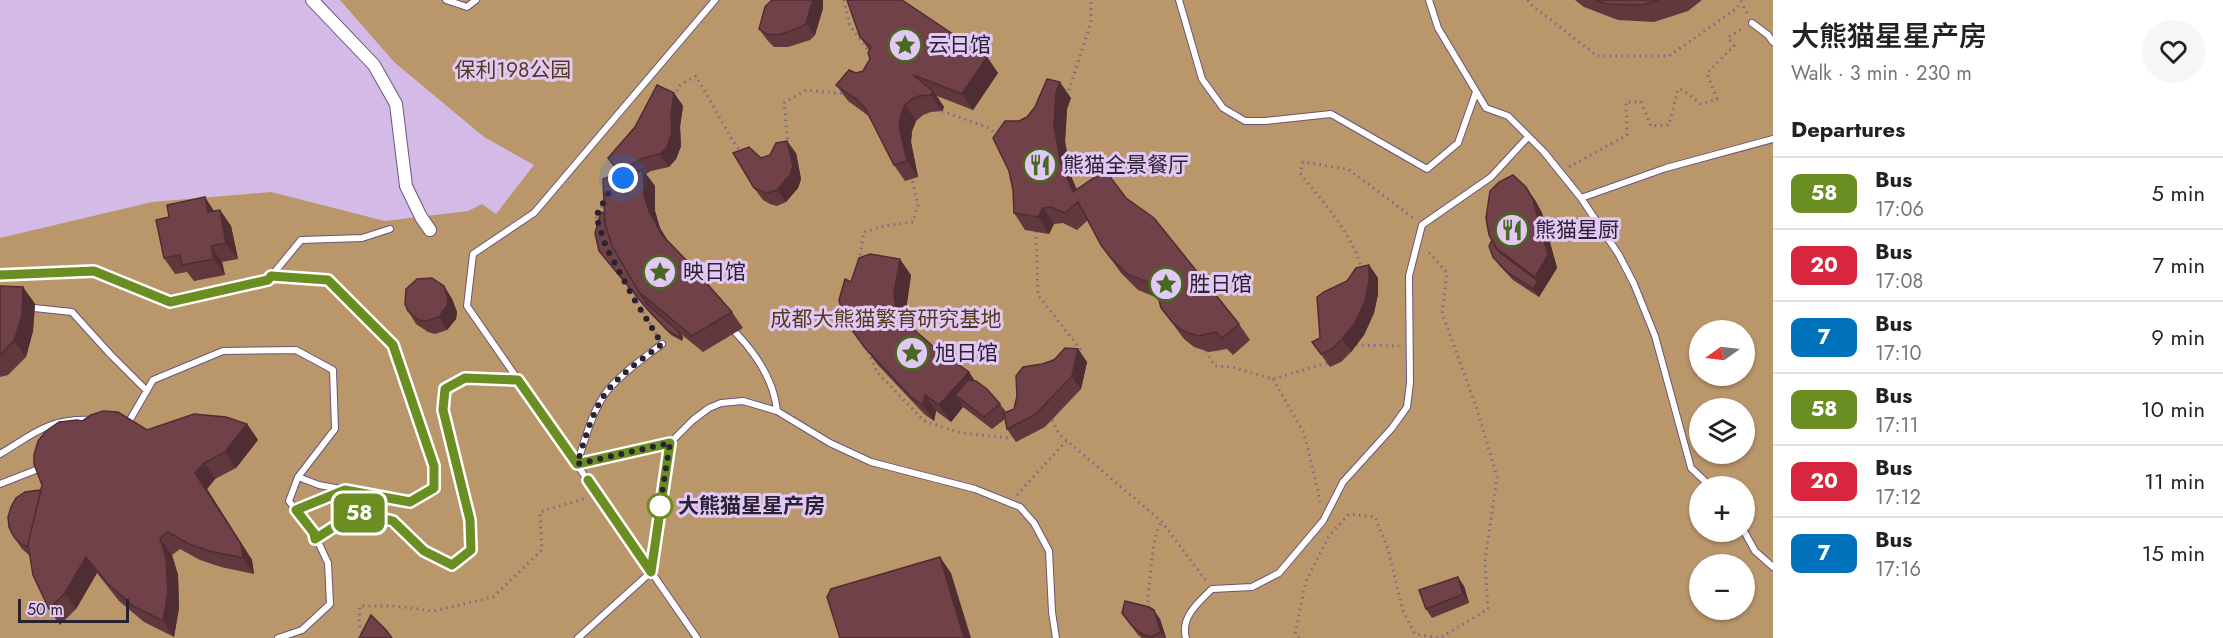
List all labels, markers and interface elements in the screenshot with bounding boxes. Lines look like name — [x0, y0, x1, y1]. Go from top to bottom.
text: 大熊猫星星产房 — [1791, 16, 1987, 57]
button: heart — [2142, 20, 2205, 83]
place icon: 云日馆 — [887, 27, 923, 63]
place label: 云日馆 — [928, 30, 991, 60]
park label: 保利198公园 — [454, 55, 572, 85]
text: Walk · 3 min · 230 m — [1791, 59, 1972, 88]
text: Departures — [1791, 113, 1905, 145]
restaurant icon: 熊猫全景餐厅 — [1022, 147, 1058, 183]
place label: 熊猫全景餐厅 — [1063, 150, 1189, 180]
your location — [608, 163, 638, 193]
text: Bus — [1875, 163, 1912, 195]
text: 5 min — [2152, 177, 2205, 209]
text: 58 — [1811, 178, 1837, 208]
text: 17:06 — [1875, 195, 1924, 224]
restaurant icon: 熊猫星厨 — [1494, 212, 1530, 248]
place label: 熊猫星厨 — [1535, 215, 1619, 245]
text: Bus — [1875, 235, 1912, 267]
text: 7 min — [2152, 249, 2205, 281]
text: 20 — [1810, 250, 1838, 280]
place icon: 映日馆 — [642, 254, 678, 290]
place label: 映日馆 — [683, 257, 746, 287]
place icon: 胜日馆 — [1148, 266, 1184, 302]
text: 17:08 — [1875, 267, 1923, 296]
place label: 胜日馆 — [1189, 269, 1252, 299]
park label: 成都大熊猫繁育研究基地 — [771, 304, 1002, 334]
text: Bus — [1875, 307, 1912, 339]
north arrow — [1689, 320, 1755, 386]
map controls — [1689, 320, 1755, 620]
text: 9 min — [2151, 321, 2205, 353]
text: 7 — [1818, 322, 1830, 352]
place icon: 旭日馆 — [894, 335, 930, 371]
place label: 旭日馆 — [935, 338, 998, 368]
text: 17:10 — [1875, 339, 1922, 368]
text: Bus — [1875, 379, 1912, 411]
text: 10 min — [2141, 393, 2205, 425]
text: 58 — [1811, 394, 1837, 424]
button: layers — [1689, 398, 1755, 464]
text: 17:11 — [1875, 411, 1919, 440]
text: Bus — [1875, 451, 1912, 483]
text: 11 min — [2144, 465, 2205, 497]
text: 20 — [1810, 466, 1838, 496]
button: + — [1689, 476, 1755, 542]
text: 17:12 — [1875, 483, 1921, 512]
place label: 大熊猫星星产房 — [678, 491, 825, 521]
marker: 大熊猫星星产房 — [647, 493, 673, 519]
line badge: 58 — [332, 494, 386, 532]
text: 58 — [346, 498, 372, 528]
text: Bus — [1875, 523, 1912, 555]
text: 15 min — [2142, 537, 2205, 569]
text: 7 — [1818, 538, 1830, 568]
button: − — [1689, 554, 1755, 620]
text: 17:16 — [1875, 555, 1921, 584]
scale bar — [18, 596, 129, 624]
text: 50 m — [27, 598, 63, 621]

